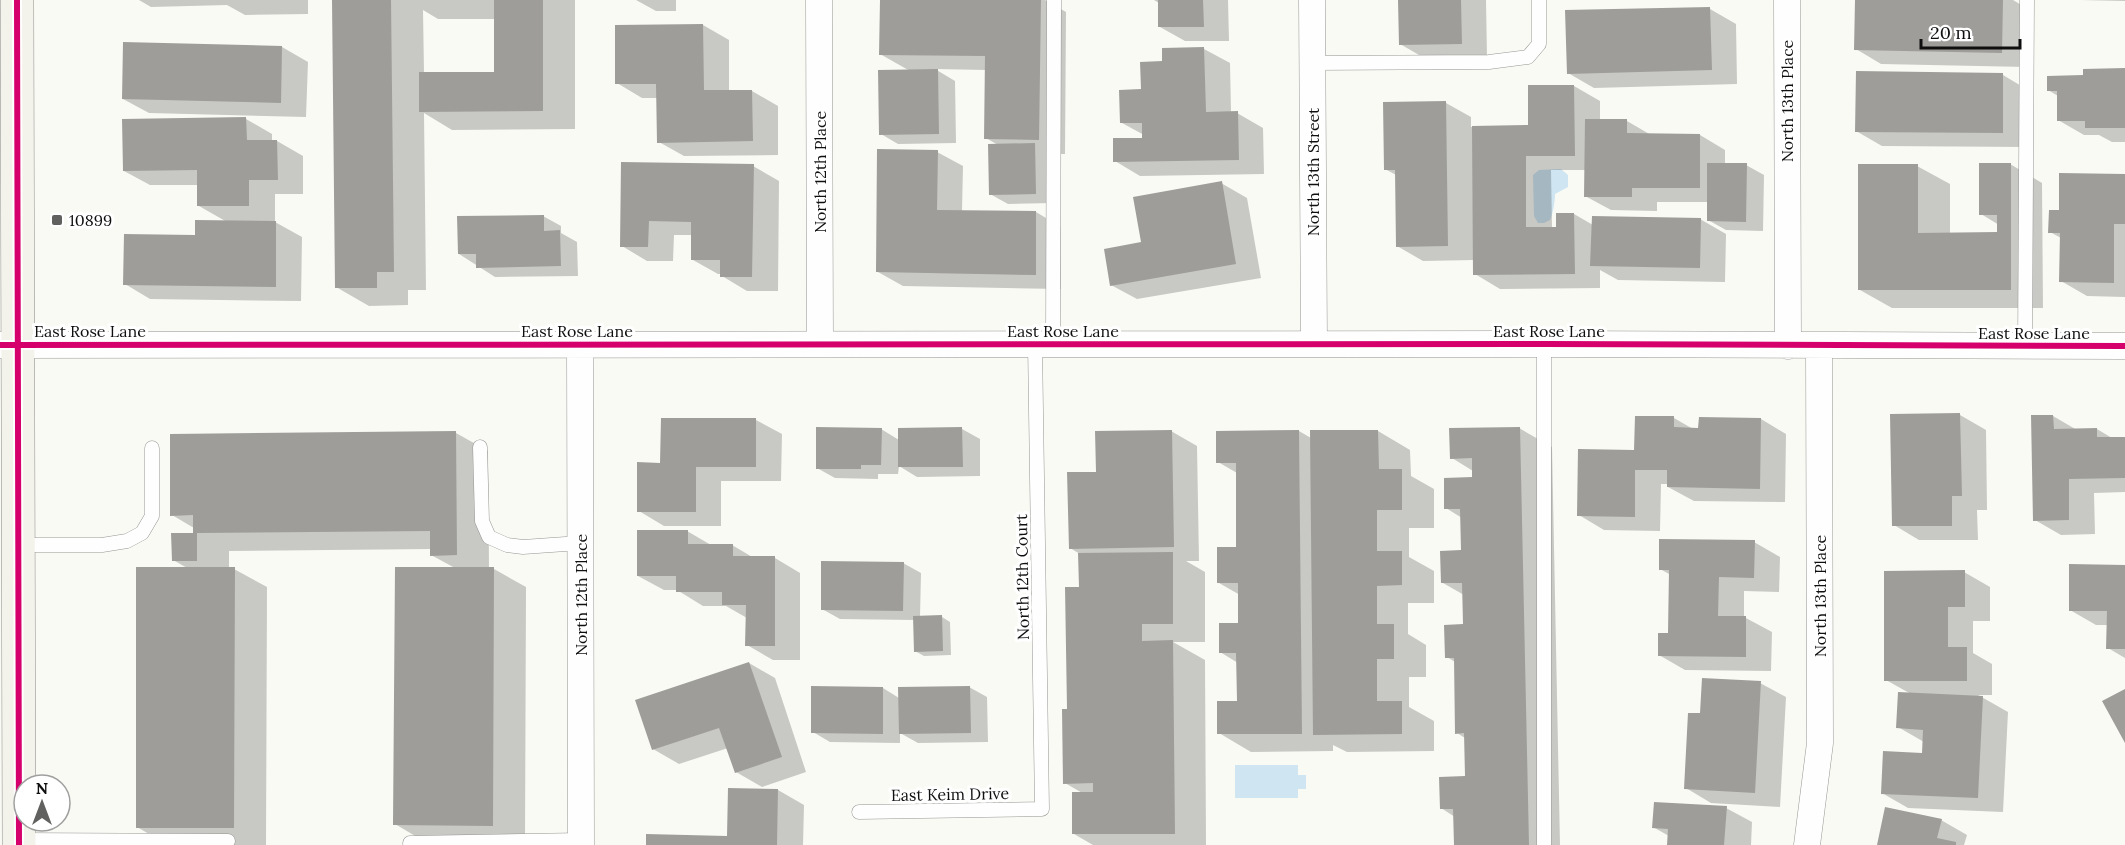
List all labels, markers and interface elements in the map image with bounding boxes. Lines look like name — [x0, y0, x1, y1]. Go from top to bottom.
scale bar — [1921, 12, 2020, 50]
text: 20 m — [1930, 21, 1972, 44]
street label: North 13th Place — [1777, 39, 1797, 162]
street label: North 13th Street — [1303, 107, 1323, 236]
street label: North 12th Place — [810, 111, 830, 233]
place label: 10899 — [69, 210, 112, 230]
marker: 10899 — [50, 213, 64, 227]
street label: East Rose Lane — [34, 321, 146, 341]
street label: East Rose Lane — [521, 321, 633, 341]
street label: East Rose Lane — [1007, 321, 1119, 341]
street label: East Rose Lane — [1493, 321, 1605, 341]
street label: East Rose Lane — [1978, 323, 2090, 343]
street label: North 12th Court — [1011, 513, 1033, 640]
street label: North 12th Place — [571, 534, 591, 656]
street label: North 13th Place — [1810, 534, 1830, 657]
north arrow — [12, 773, 72, 833]
text: N — [36, 778, 48, 798]
street label: East Keim Drive — [891, 783, 1010, 805]

